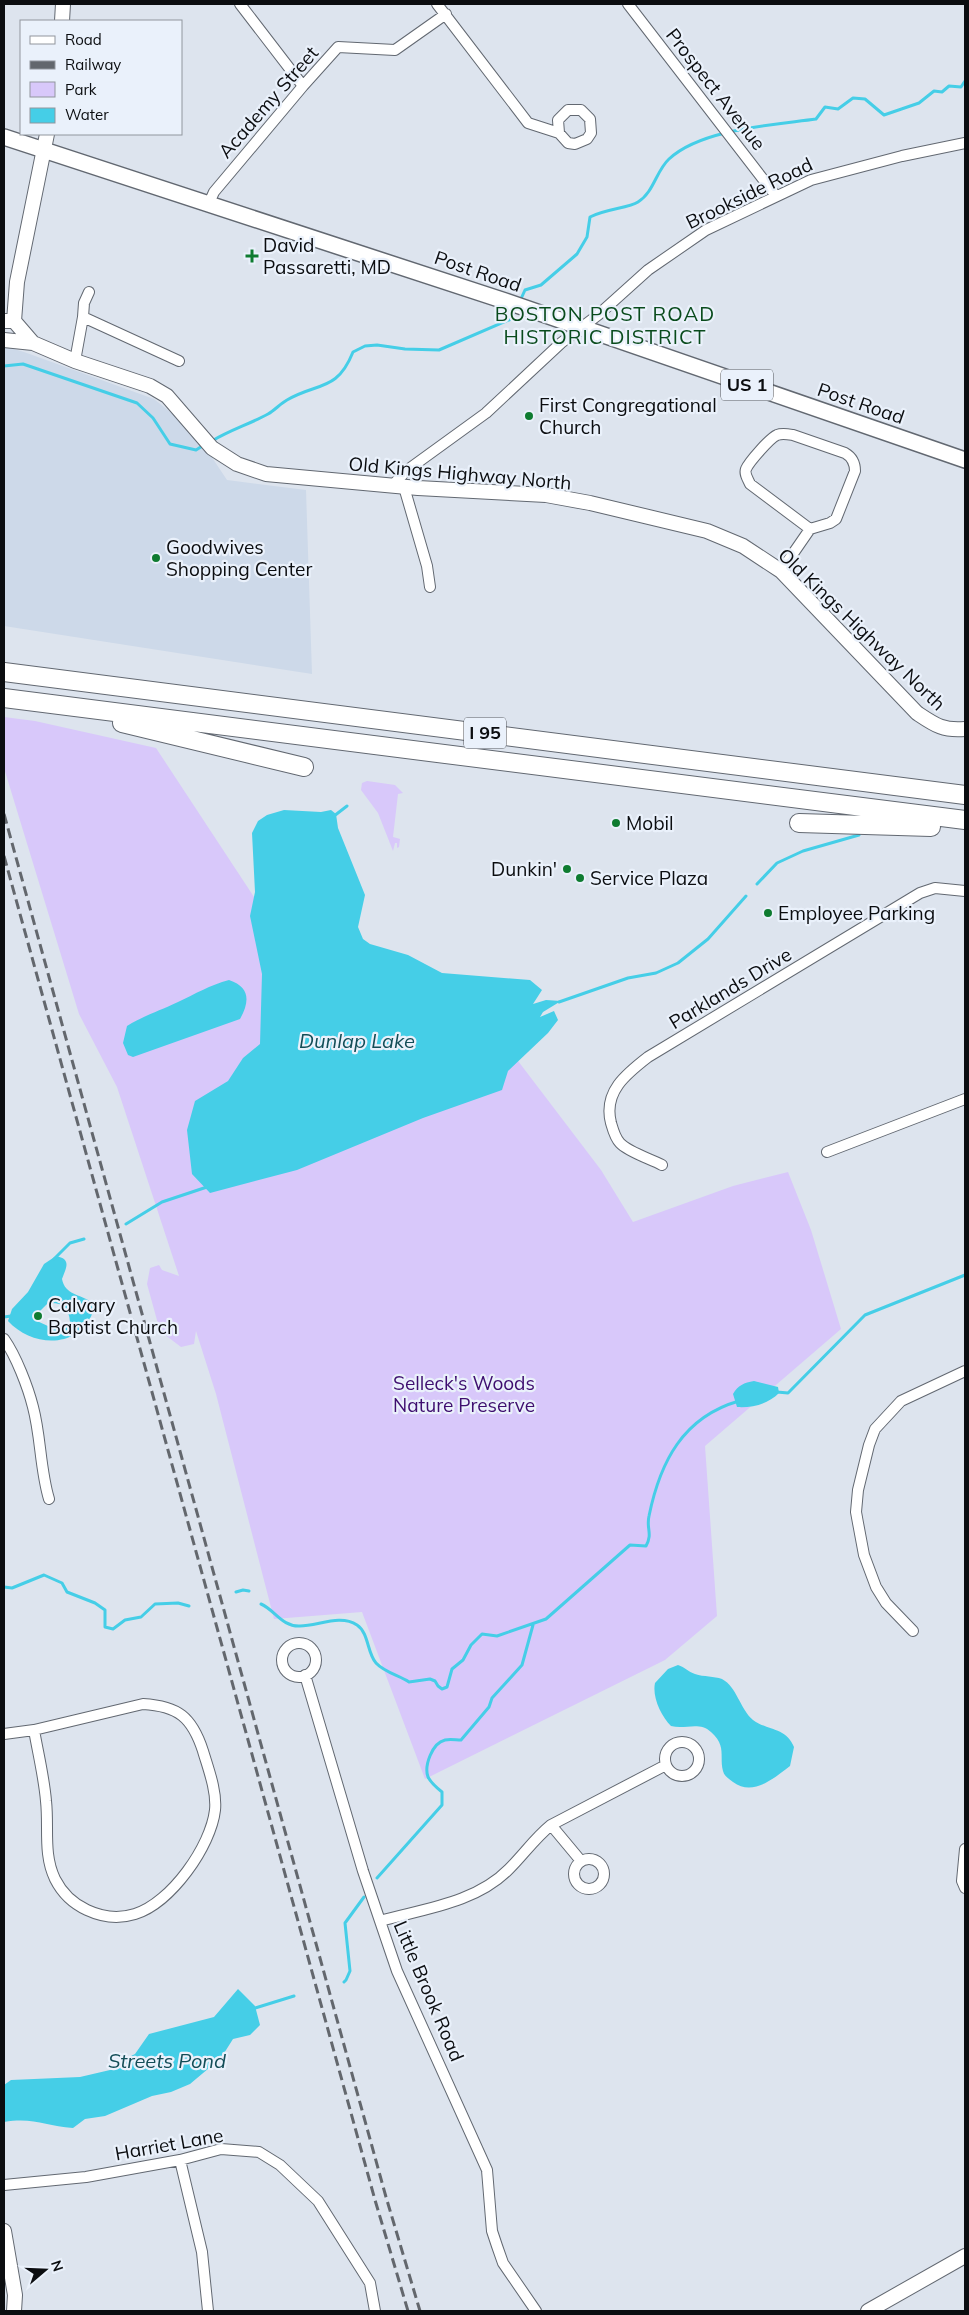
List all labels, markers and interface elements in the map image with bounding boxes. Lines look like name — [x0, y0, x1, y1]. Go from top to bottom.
legend — [20, 20, 182, 135]
street label: Prospect Avenue — [661, 23, 771, 155]
text: Road — [65, 30, 102, 49]
street label: Academy Street — [213, 41, 323, 163]
text: Railway — [65, 55, 121, 74]
text: Park — [65, 80, 97, 99]
text: Water — [65, 105, 109, 124]
street label: Brookside Road — [682, 152, 816, 234]
place label: David Passaretti, MD — [263, 233, 391, 279]
street label: Post Road — [431, 245, 525, 297]
marker: David Passaretti, MD — [245, 249, 259, 263]
district label: BOSTON POST ROAD HISTORIC DISTRICT — [495, 301, 715, 349]
road number: US 1 — [721, 370, 773, 400]
street label: Post Road — [814, 377, 908, 429]
place label: First Congregational Church — [539, 393, 717, 439]
marker: First Congregational Church — [523, 410, 535, 422]
street label: Old Kings Highway North — [348, 451, 572, 495]
place label: Goodwives Shopping Center — [166, 535, 312, 581]
street label: Old Kings Highway North — [773, 543, 951, 715]
marker: Goodwives Shopping Center — [150, 552, 162, 564]
road number: I 95 — [464, 718, 506, 748]
place label: Mobil — [626, 811, 674, 835]
marker: Mobil — [610, 817, 622, 829]
place label: Dunkin' — [491, 857, 557, 881]
marker: Dunkin' — [561, 863, 573, 875]
place label: Service Plaza — [590, 866, 708, 890]
marker: Service Plaza — [574, 872, 586, 884]
place label: Employee Parking — [778, 901, 935, 925]
marker: Employee Parking — [762, 907, 774, 919]
street label: Parklands Drive — [664, 942, 796, 1034]
water label: Dunlap Lake — [299, 1028, 415, 1053]
place label: Calvary Baptist Church — [48, 1293, 178, 1339]
marker: Calvary Baptist Church — [32, 1310, 44, 1322]
park label: Selleck's Woods Nature Preserve — [393, 1371, 535, 1417]
street label: Little Brook Road — [389, 1917, 469, 2065]
water label: Streets Pond — [108, 2048, 226, 2073]
street label: Harriet Lane — [113, 2123, 225, 2165]
north arrow — [20, 2245, 70, 2295]
text: N — [47, 2258, 68, 2274]

